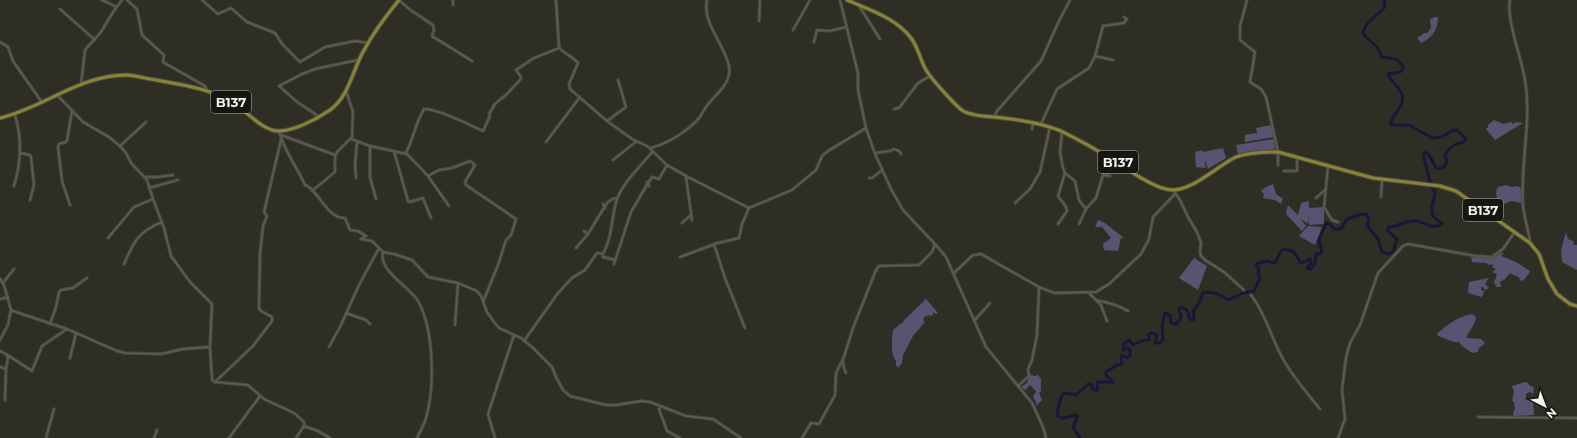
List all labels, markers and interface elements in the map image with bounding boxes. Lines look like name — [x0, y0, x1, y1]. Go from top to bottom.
road number: B137 — [211, 91, 251, 113]
road number: B137 — [1098, 151, 1138, 173]
road number: B137 — [1463, 199, 1503, 221]
north arrow — [1525, 386, 1565, 426]
text: N — [1544, 405, 1560, 422]

